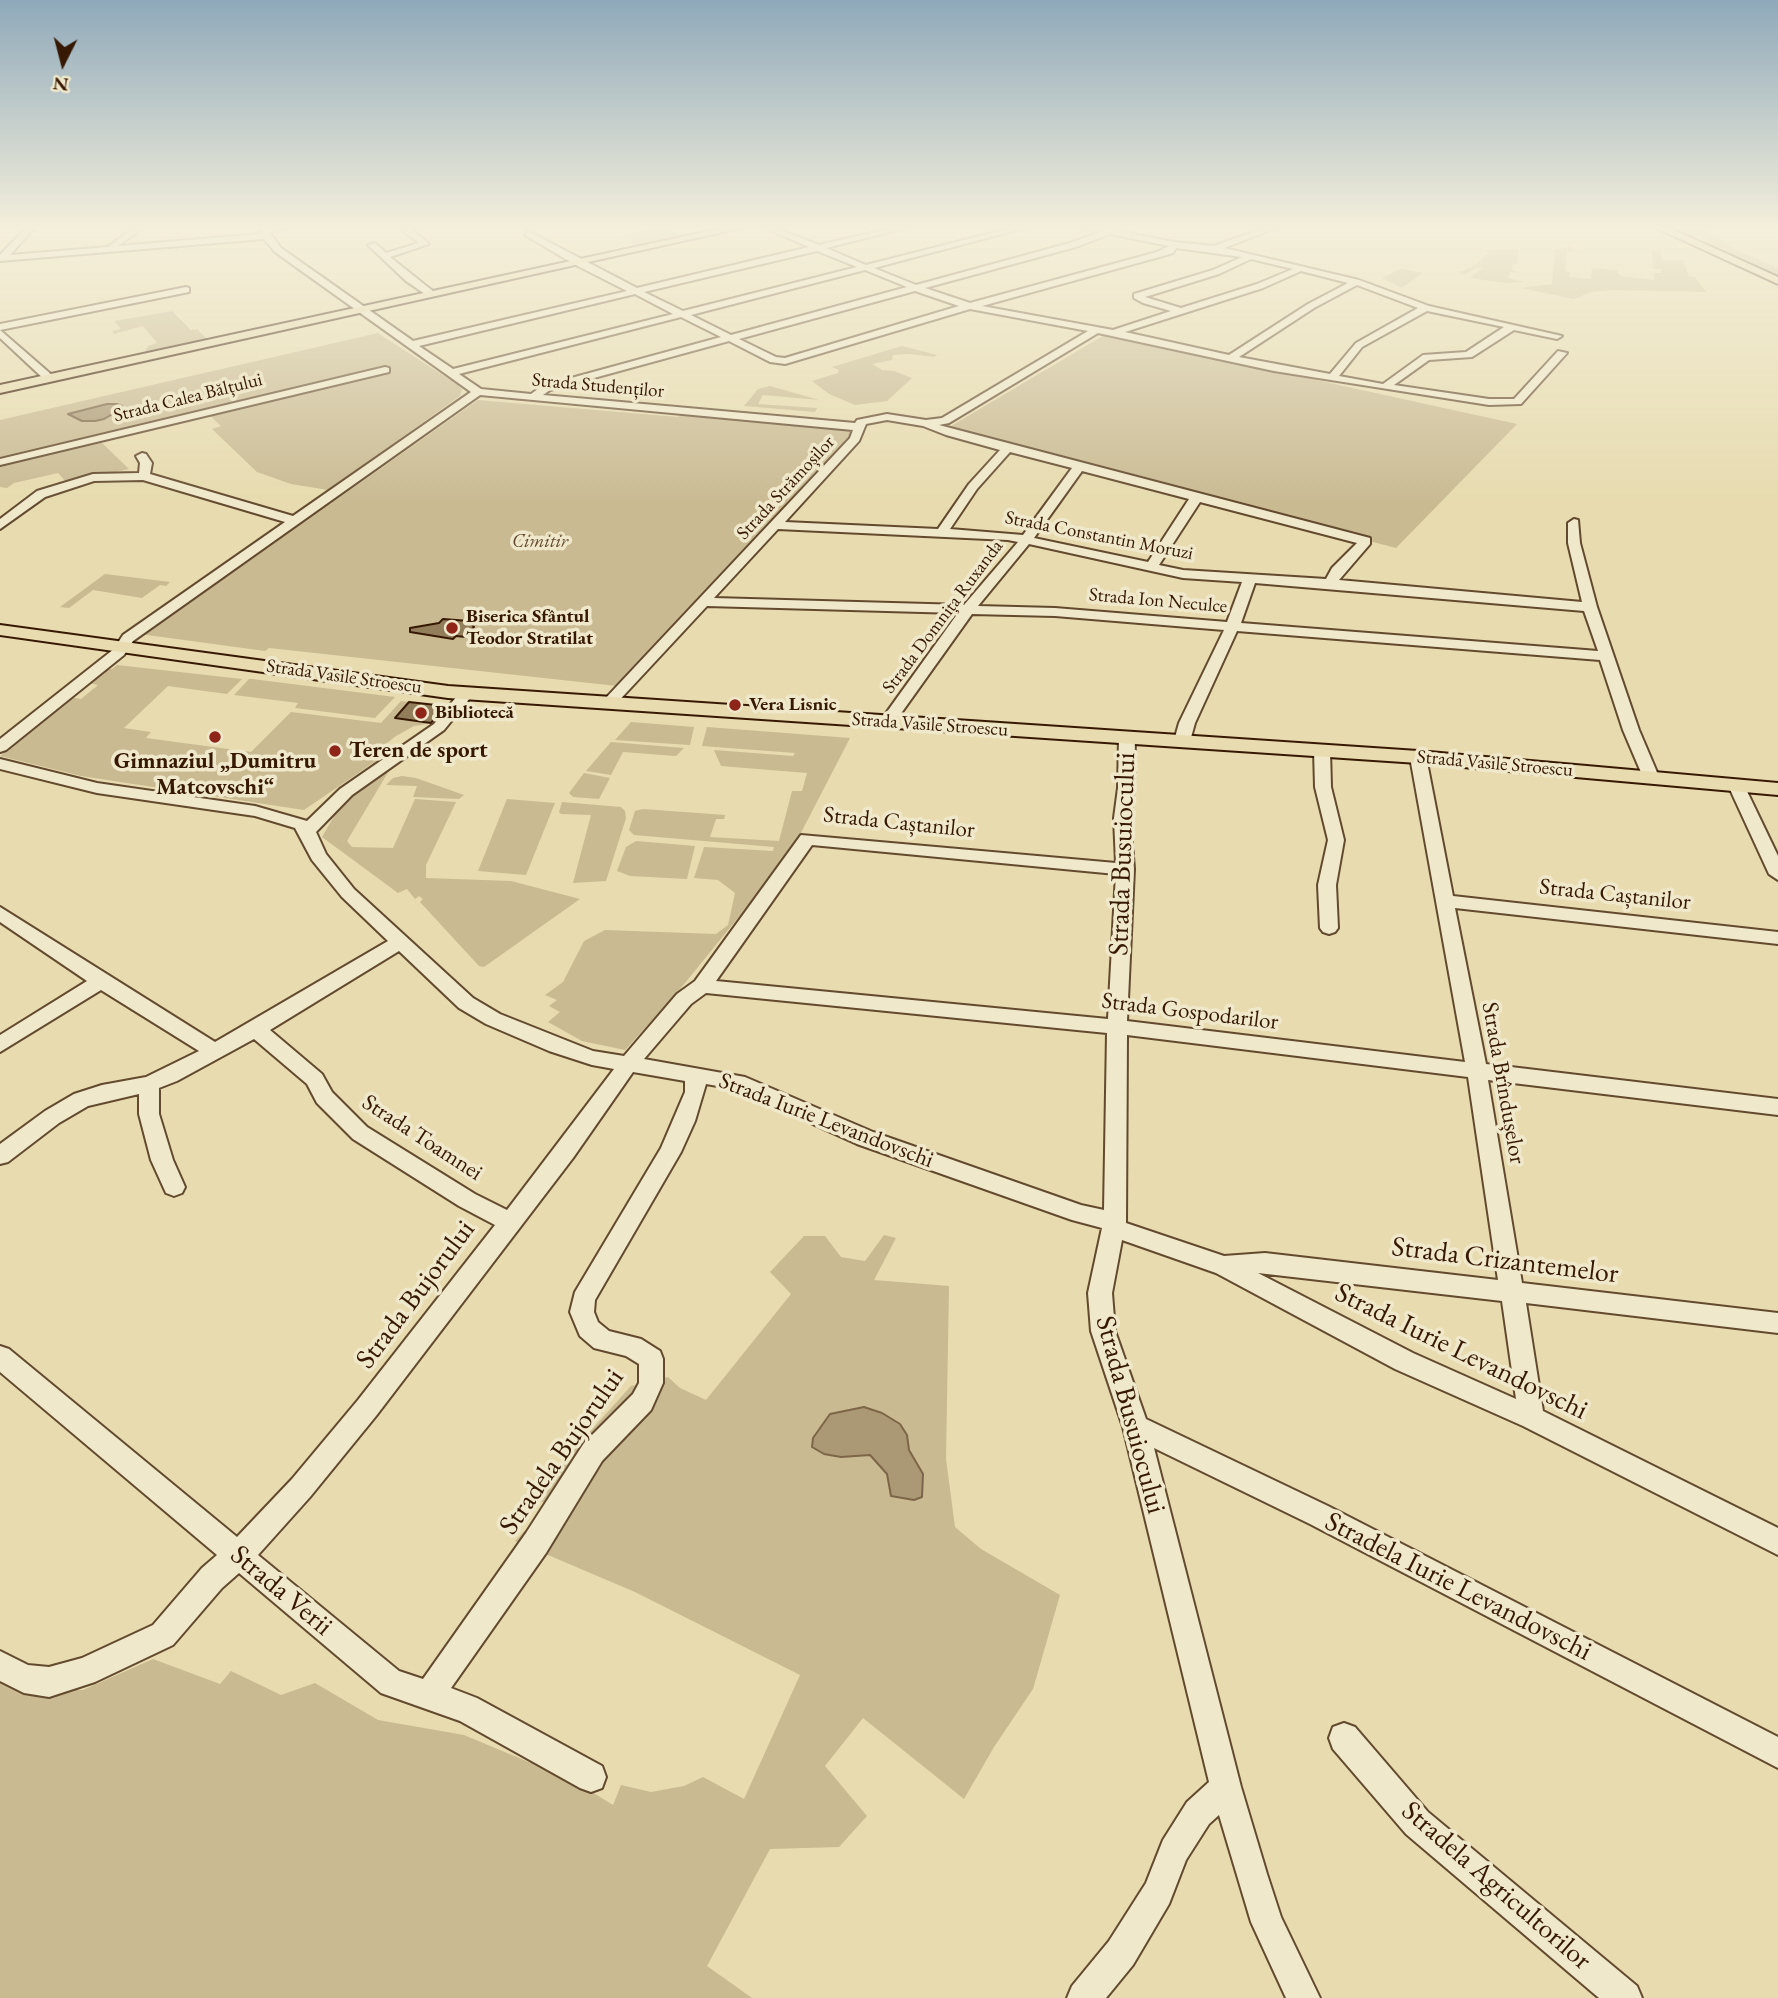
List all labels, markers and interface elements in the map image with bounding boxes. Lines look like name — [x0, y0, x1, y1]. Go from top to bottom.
north arrow — [28, 28, 98, 98]
text: N — [52, 71, 70, 98]
street label: Strada Calea Bălțului — [111, 368, 265, 428]
street label: Strada Studenților — [531, 369, 665, 403]
street label: Strada Strămoșilor — [732, 431, 840, 545]
street label: Strada Constantin Moruzi — [1003, 507, 1195, 565]
park label: Cimitir — [512, 531, 568, 553]
street label: Strada Domnița Ruxanda — [878, 536, 1008, 698]
street label: Strada Ion Neculce — [1088, 584, 1228, 618]
place label: Biserica Sfântul Teodor Stratilat — [466, 606, 593, 650]
marker: Biserica Sfântul Teodor Stratilat — [444, 620, 460, 636]
street label: Strada Vasile Stroescu — [265, 655, 423, 699]
place label: Vera Lisnic — [749, 694, 837, 716]
marker: Vera Lisnic — [727, 697, 743, 713]
place label: Bibliotecă — [435, 702, 514, 724]
marker: Bibliotecă — [413, 705, 429, 721]
street label: Strada Vasile Stroescu — [851, 708, 1009, 742]
marker: Gimnaziul „Dumitru Matcovschi“ — [207, 729, 223, 745]
place label: Teren de sport — [349, 737, 488, 765]
marker: Teren de sport — [327, 743, 343, 759]
street label: Strada Vasile Stroescu — [1416, 746, 1574, 782]
place label: Gimnaziul „Dumitru Matcovschi“ — [114, 748, 316, 802]
street label: Strada Busuiocului — [1103, 752, 1143, 956]
street label: Strada Caștanilor — [822, 801, 976, 845]
street label: Strada Caștanilor — [1538, 873, 1692, 917]
street label: Strada Gospodarilor — [1100, 987, 1280, 1037]
street label: Strada Brîndușelor — [1475, 1000, 1531, 1166]
street label: Strada Iurie Levandovschi — [715, 1067, 937, 1175]
street label: Strada Toamnei — [357, 1089, 487, 1187]
street label: Strada Bujorului — [349, 1214, 483, 1376]
street label: Strada Crizantemelor — [1390, 1230, 1620, 1292]
street label: Strada Iurie Levandovschi — [1329, 1276, 1593, 1428]
street label: Strada Busuiocului — [1087, 1312, 1173, 1518]
street label: Stradela Bujorului — [492, 1363, 632, 1541]
street label: Stradela Iurie Levandovschi — [1319, 1505, 1597, 1669]
street label: Strada Verii — [223, 1539, 339, 1643]
street label: Stradela Agricultorilor — [1394, 1794, 1598, 1978]

